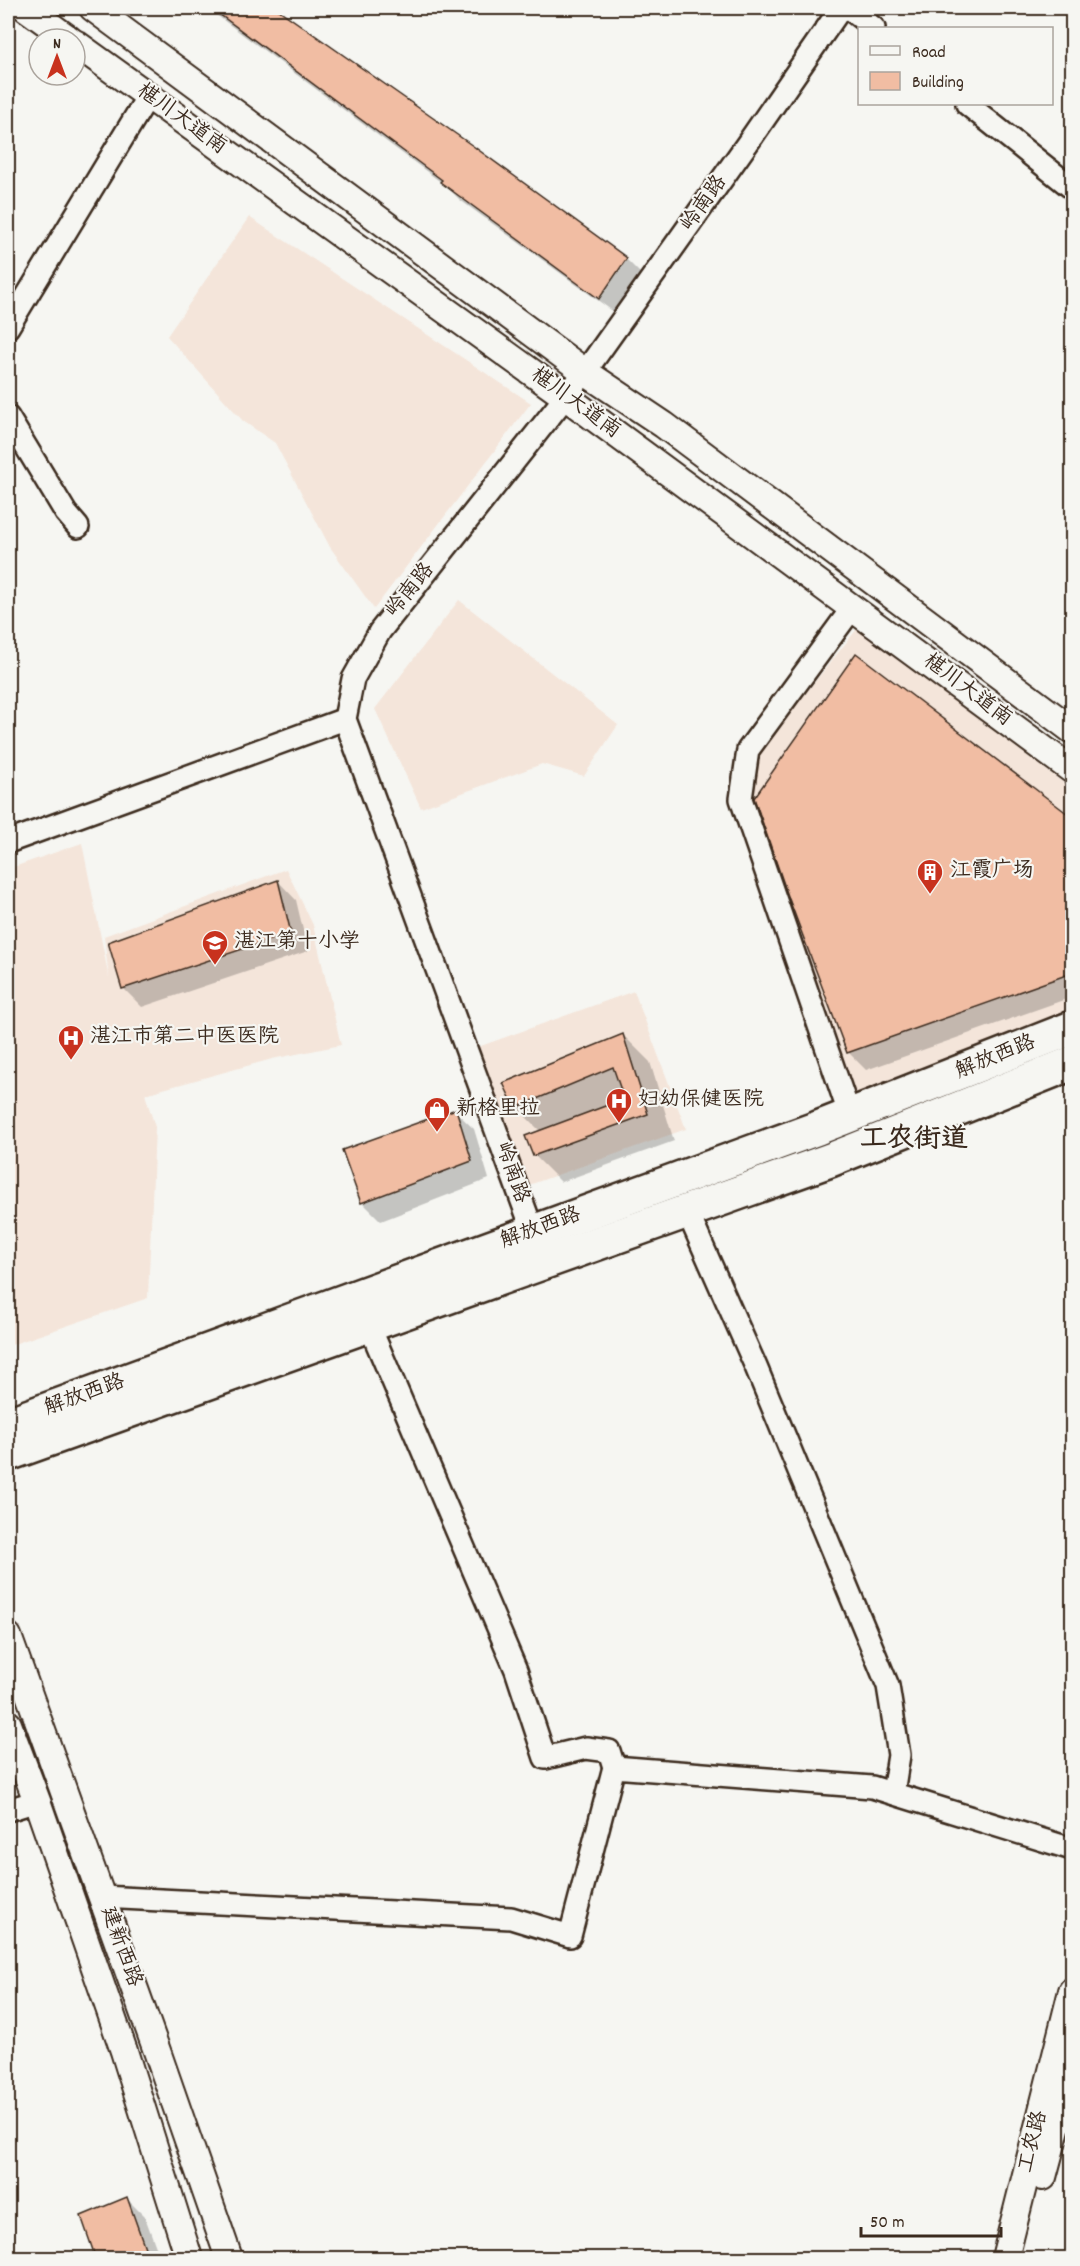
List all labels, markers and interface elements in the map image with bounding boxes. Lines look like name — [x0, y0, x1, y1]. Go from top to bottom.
north arrow — [27, 27, 87, 87]
legend — [858, 27, 1053, 105]
text: N — [53, 33, 61, 56]
text: Road — [912, 41, 946, 66]
text: Building — [912, 71, 964, 96]
street label: 椹川大道南 — [130, 77, 232, 163]
street label: 岭南路 — [675, 170, 735, 238]
street label: 椹川大道南 — [524, 361, 626, 447]
street label: 岭南路 — [380, 557, 442, 625]
street label: 椹川大道南 — [916, 647, 1018, 735]
building icon: 江霞广场 — [915, 857, 945, 895]
place label: 江霞广场 — [950, 857, 1034, 887]
school or university icon: 湛江第十小学 — [200, 928, 230, 966]
place label: 湛江第十小学 — [234, 928, 360, 958]
hospital icon: 湛江市第二中医医院 — [56, 1023, 86, 1061]
place label: 湛江市第二中医医院 — [90, 1023, 279, 1053]
street label: 解放西路 — [951, 1028, 1041, 1088]
hospital icon: 妇幼保健医院 — [604, 1086, 634, 1124]
place label: 妇幼保健医院 — [638, 1086, 764, 1116]
shop icon: 新格里拉 — [422, 1095, 452, 1133]
place label: 新格里拉 — [456, 1095, 540, 1125]
district label: 工农街道 — [860, 1121, 968, 1160]
street label: 岭南路 — [486, 1138, 536, 1208]
street label: 解放西路 — [496, 1201, 586, 1257]
street label: 解放西路 — [40, 1368, 130, 1424]
street label: 建新西路 — [92, 1902, 148, 1992]
street label: 工农路 — [1012, 2108, 1056, 2176]
scale bar — [861, 2200, 1000, 2238]
text: 50 m — [870, 2211, 905, 2236]

